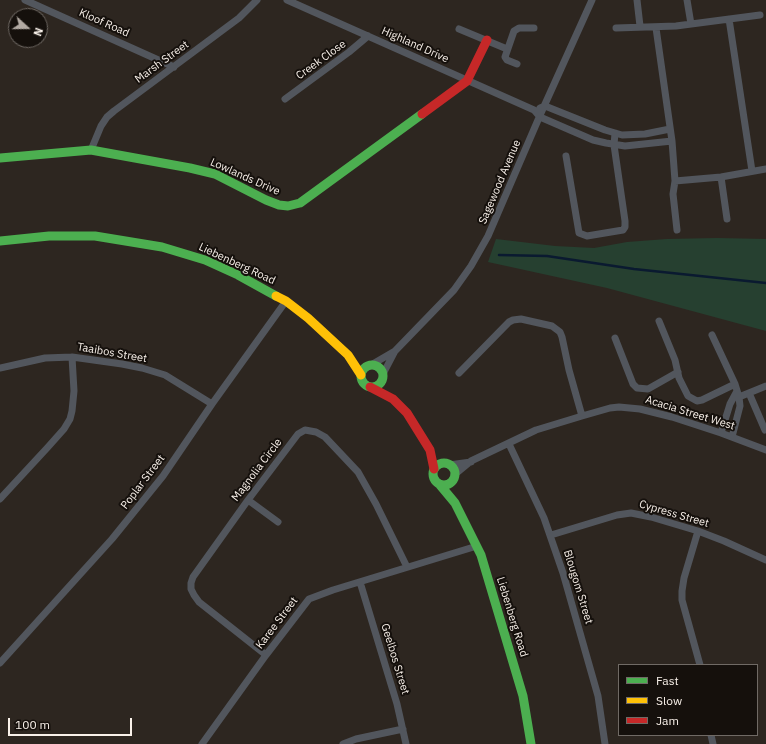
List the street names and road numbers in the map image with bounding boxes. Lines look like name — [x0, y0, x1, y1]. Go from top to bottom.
street label: Kloof Road — [77, 6, 131, 40]
street label: Highland Drive — [379, 24, 451, 66]
street label: Creek Close — [293, 37, 349, 83]
street label: Marsh Street — [133, 38, 191, 86]
street label: Sagewood Avenue — [476, 138, 524, 226]
street label: Lowlands Drive — [208, 156, 282, 198]
street label: Liebenberg Road — [197, 241, 277, 287]
street label: Taaibos Street — [76, 340, 148, 366]
street label: Acacia Street West — [644, 393, 736, 433]
street label: Magnolia Circle — [229, 436, 285, 504]
street label: Poplar Street — [118, 452, 168, 512]
street label: Cypress Street — [638, 498, 710, 530]
street label: Blougom Street — [560, 548, 596, 626]
street label: Liebenberg Road — [494, 575, 530, 659]
street label: Karee Street — [253, 594, 301, 652]
street label: Geelbos Street — [378, 622, 412, 696]

